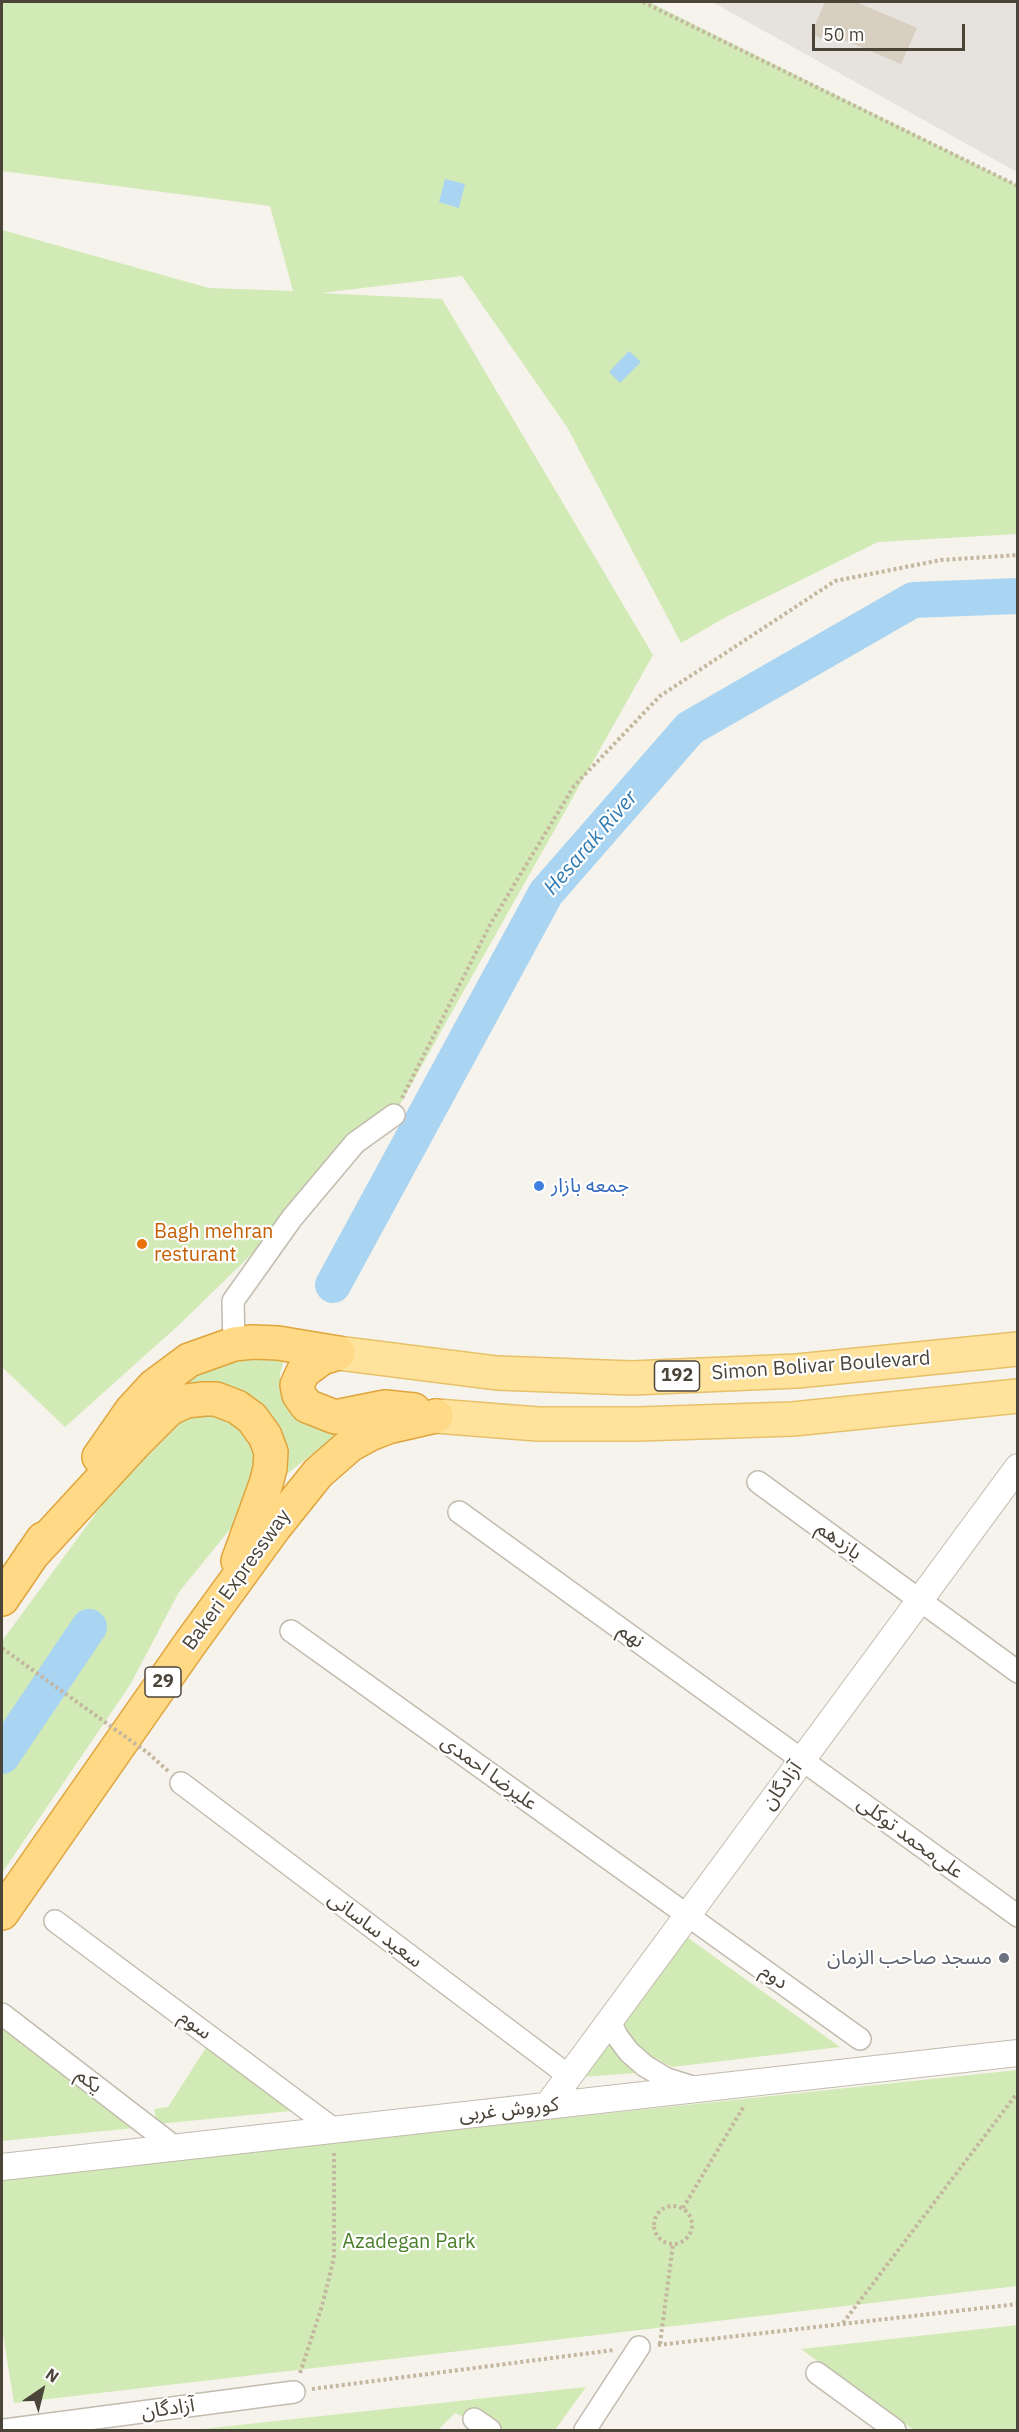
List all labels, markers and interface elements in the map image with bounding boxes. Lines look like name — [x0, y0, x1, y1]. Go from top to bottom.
scale bar — [815, 12, 968, 50]
text: 50 m — [823, 23, 865, 46]
water label: Hesarak River — [539, 786, 643, 900]
place label: جمعه بازار — [551, 1174, 629, 1198]
marker: جمعه بازار — [532, 1179, 546, 1193]
place label: Bagh mehran resturant — [154, 1220, 273, 1267]
marker: Bagh mehran resturant — [135, 1237, 149, 1251]
street label: Simon Bolivar Boulevard — [711, 1346, 931, 1386]
road number: 192 — [654, 1361, 700, 1391]
street label: Bakeri Expressway — [178, 1505, 296, 1655]
street label: یازدهم — [811, 1516, 867, 1566]
street label: نهم — [613, 1618, 649, 1654]
road number: 29 — [145, 1667, 181, 1697]
street label: علیرضا احمدی — [436, 1730, 542, 1816]
street label: آزادگان — [757, 1757, 807, 1815]
street label: علی‌محمد توکلی — [852, 1791, 968, 1885]
street label: سعید ساسانی — [323, 1887, 427, 1973]
place label: مسجد صاحب الزمان — [827, 1946, 992, 1970]
marker: مسجد صاحب الزمان — [997, 1951, 1011, 1965]
street label: دوم — [756, 1959, 792, 1995]
street label: سوم — [174, 2005, 216, 2045]
street label: یکم — [71, 2063, 107, 2099]
street label: کوروش غربی — [458, 2093, 560, 2127]
park label: Azadegan Park — [342, 2230, 476, 2254]
north arrow — [12, 2360, 72, 2420]
text: N — [42, 2364, 63, 2387]
street label: آزادگان — [140, 2393, 196, 2425]

